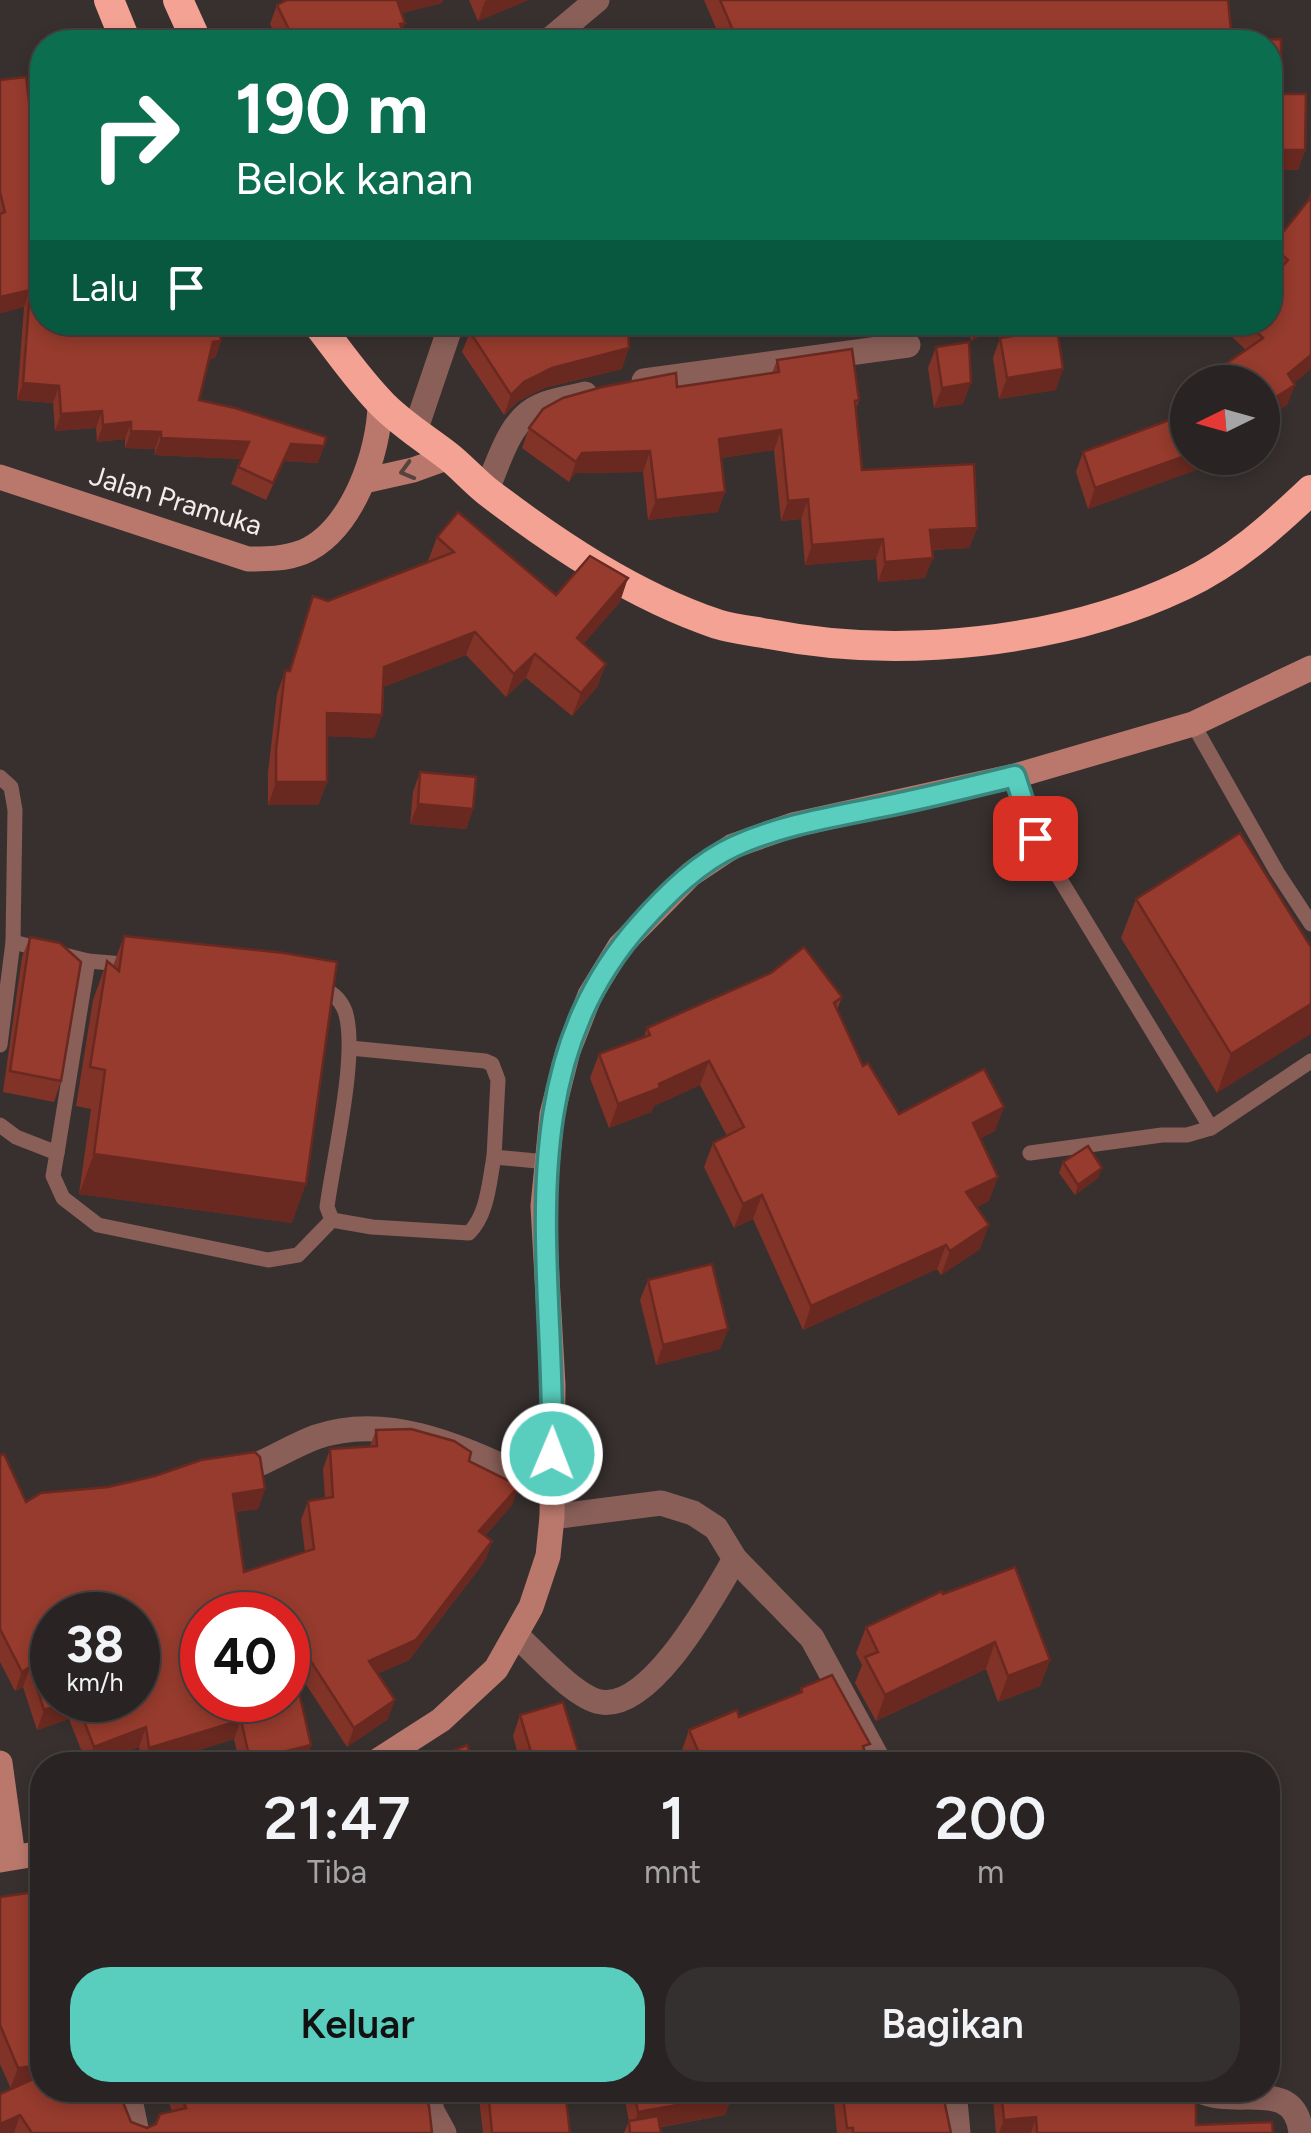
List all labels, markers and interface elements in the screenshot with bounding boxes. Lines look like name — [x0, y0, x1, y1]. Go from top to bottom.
text: 190 m — [235, 66, 428, 151]
icon: right — [70, 70, 200, 200]
text: Belok kanan — [235, 151, 473, 205]
icon: arrive — [159, 260, 214, 315]
text: Lalu — [70, 265, 139, 311]
north arrow — [1170, 365, 1280, 475]
map controls — [1170, 365, 1280, 475]
street label: Jalan Pramuka — [86, 458, 266, 542]
one-way arrow — [399, 459, 416, 480]
pin — [993, 796, 1078, 881]
icon: arrive — [1008, 811, 1063, 866]
position arrow — [500, 1402, 604, 1506]
speed limit sign: 40 — [180, 1592, 310, 1722]
text: 38 — [66, 1614, 124, 1675]
text: km/h — [66, 1667, 124, 1697]
text: 21:47 — [264, 1782, 410, 1854]
text: 1 — [660, 1782, 685, 1854]
text: 200 — [935, 1782, 1046, 1854]
text: Tiba — [307, 1853, 367, 1891]
text: mnt — [644, 1853, 701, 1891]
text: m — [977, 1853, 1004, 1891]
button: Keluar — [70, 1967, 645, 2082]
button: Bagikan — [665, 1967, 1240, 2082]

